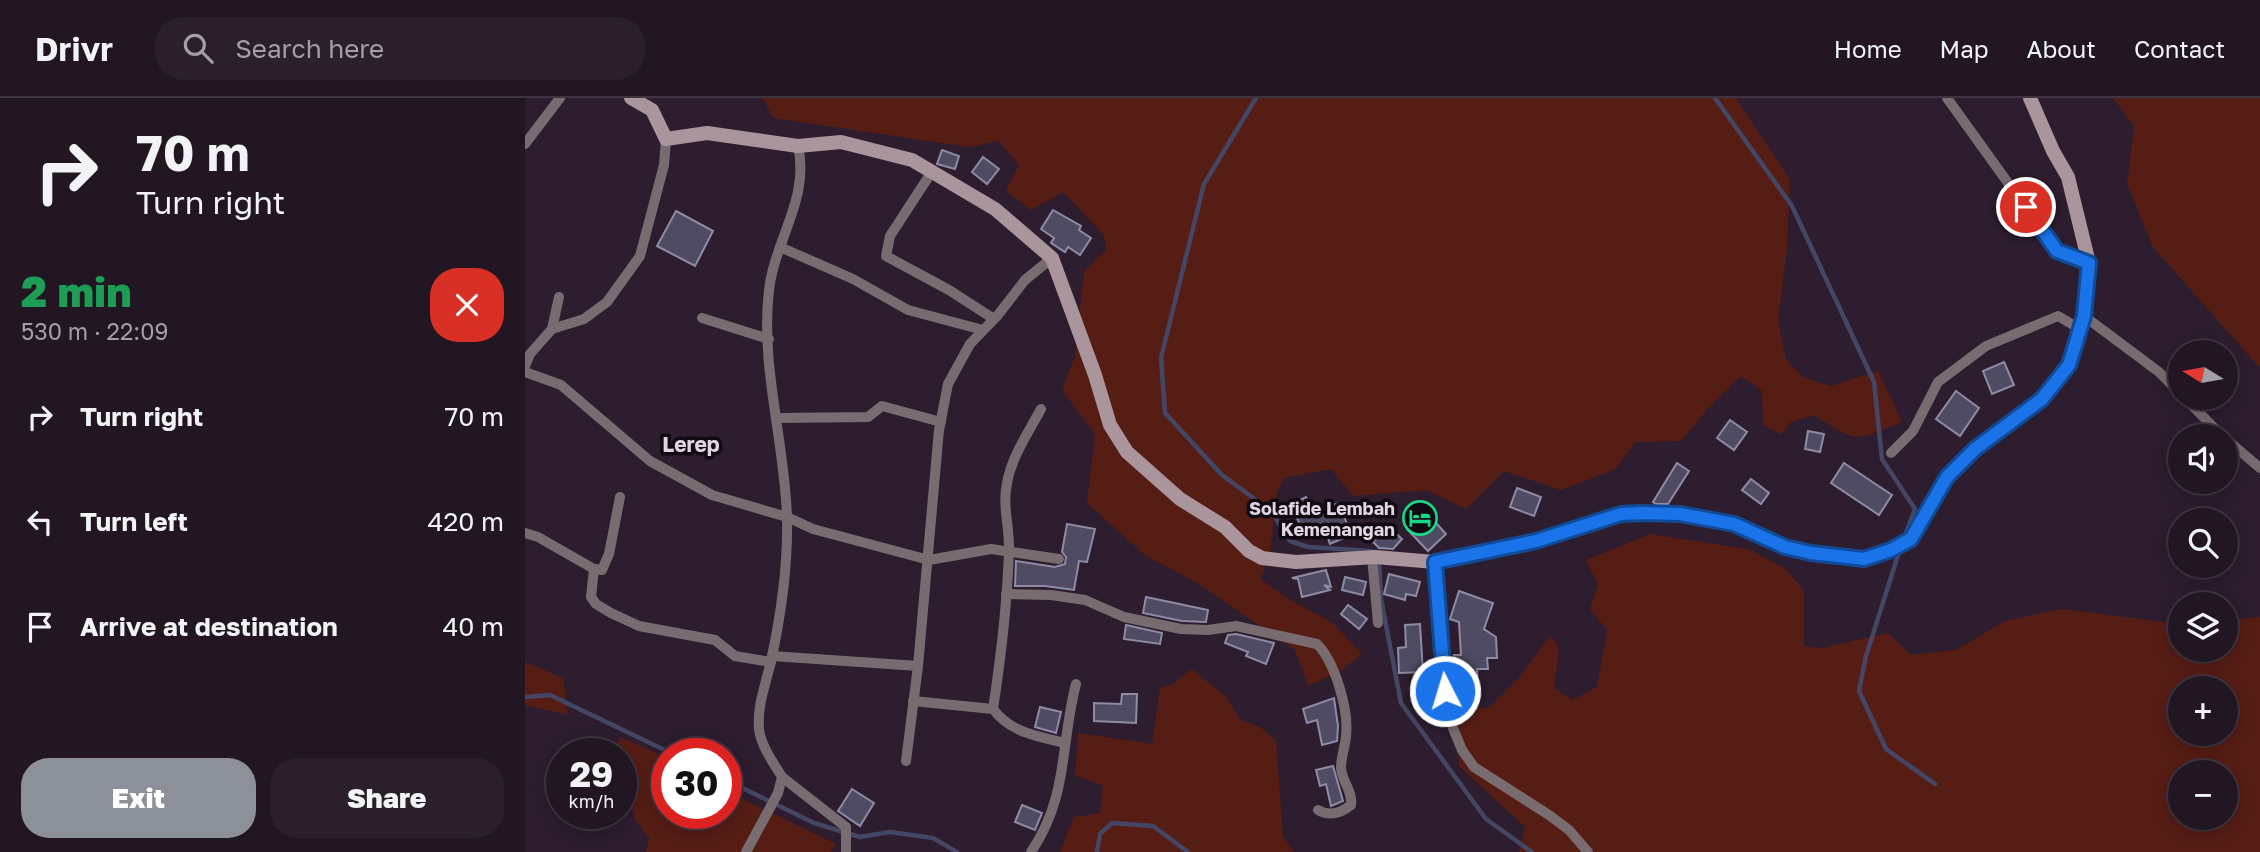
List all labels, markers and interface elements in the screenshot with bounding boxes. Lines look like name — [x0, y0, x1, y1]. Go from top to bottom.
search box — [155, 17, 645, 80]
text: Drivr — [35, 29, 113, 68]
icon: search — [179, 29, 217, 67]
text: Search here — [235, 33, 384, 64]
text: Home — [1834, 34, 1902, 63]
text: Map — [1940, 34, 1989, 63]
text: About — [2027, 34, 2096, 63]
text: Contact — [2134, 34, 2225, 63]
text: 70 m — [136, 123, 250, 182]
icon: right — [21, 126, 112, 217]
pin — [1996, 177, 2056, 237]
text: Turn right — [136, 183, 285, 221]
icon: arrive — [2007, 188, 2045, 226]
text: 2 min — [21, 266, 132, 316]
button: close — [430, 268, 504, 342]
text: 530 m · 22:09 — [21, 317, 168, 345]
north arrow — [2168, 340, 2238, 410]
map controls — [2168, 340, 2238, 830]
icon: right — [21, 398, 59, 436]
text: Turn right — [80, 401, 203, 432]
text: 70 m — [445, 401, 504, 432]
button: sound — [2168, 424, 2238, 494]
district label: Lerep — [662, 431, 720, 457]
place label: Solafide Lembah Kemenangan — [1249, 497, 1395, 540]
hotel icon: Solafide Lembah Kemenangan — [1401, 499, 1439, 537]
icon: left — [21, 503, 59, 541]
text: Turn left — [80, 506, 188, 537]
text: 420 m — [427, 506, 504, 537]
button: search — [2168, 508, 2238, 578]
button: layers — [2168, 592, 2238, 662]
icon: arrive — [21, 608, 59, 646]
text: Arrive at destination — [80, 611, 338, 642]
text: 40 m — [443, 611, 504, 642]
position arrow — [1408, 654, 1482, 728]
button: + — [2168, 676, 2238, 746]
speed limit sign: 30 — [651, 738, 742, 829]
text: 29 — [570, 753, 613, 795]
button: Exit — [21, 758, 256, 838]
button: Share — [270, 758, 504, 838]
button: − — [2168, 760, 2238, 830]
text: km/h — [569, 790, 614, 812]

